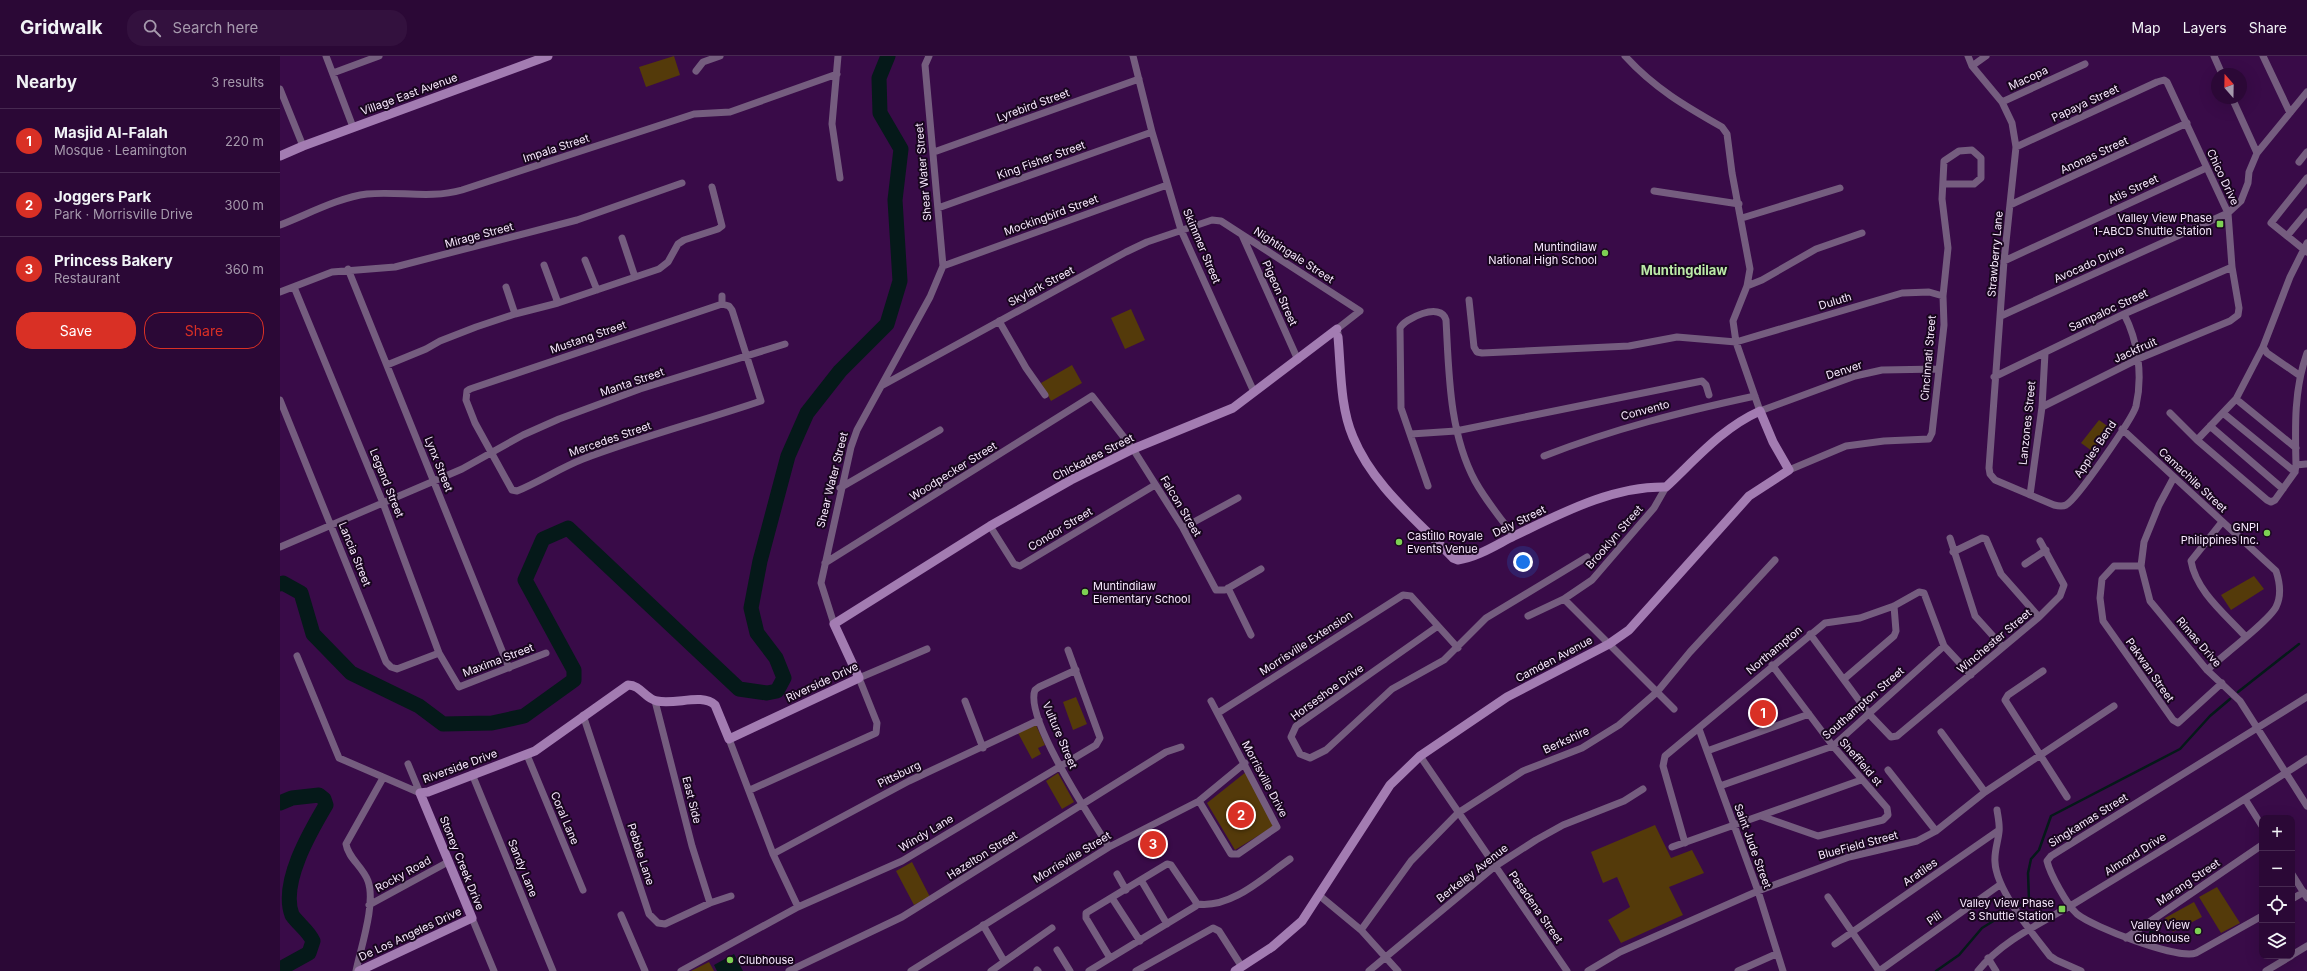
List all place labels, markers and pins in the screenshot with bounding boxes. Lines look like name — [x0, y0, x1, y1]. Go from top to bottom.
place label: Valley View Phase 1-ABCD Shuttle Station — [2094, 211, 2212, 238]
marker: Valley View Phase 1-ABCD Shuttle Station — [2215, 219, 2225, 229]
place label: Muntindilaw National High School — [1488, 240, 1597, 267]
marker: Muntindilaw National High School — [1600, 248, 1610, 258]
place label: GNPI Philippines Inc. — [2181, 520, 2259, 547]
marker: GNPI Philippines Inc. — [2262, 528, 2272, 538]
place label: Castillo Royale Events Venue — [1407, 529, 1483, 556]
marker: Castillo Royale Events Venue — [1394, 537, 1404, 547]
place label: Muntindilaw Elementary School — [1093, 579, 1190, 606]
marker: Muntindilaw Elementary School — [1080, 587, 1090, 597]
pin: 1 — [1750, 698, 1776, 728]
pin: 2 — [1228, 800, 1254, 830]
pin: 3 — [1140, 829, 1166, 859]
place label: Valley View Phase 3 Shuttle Station — [1960, 896, 2054, 923]
marker: Valley View Phase 3 Shuttle Station — [2057, 904, 2067, 914]
place label: Valley View Clubhouse — [2131, 918, 2190, 945]
marker: Valley View Clubhouse — [2193, 926, 2203, 936]
place label: Clubhouse — [738, 953, 794, 967]
marker: Clubhouse — [725, 955, 735, 965]

